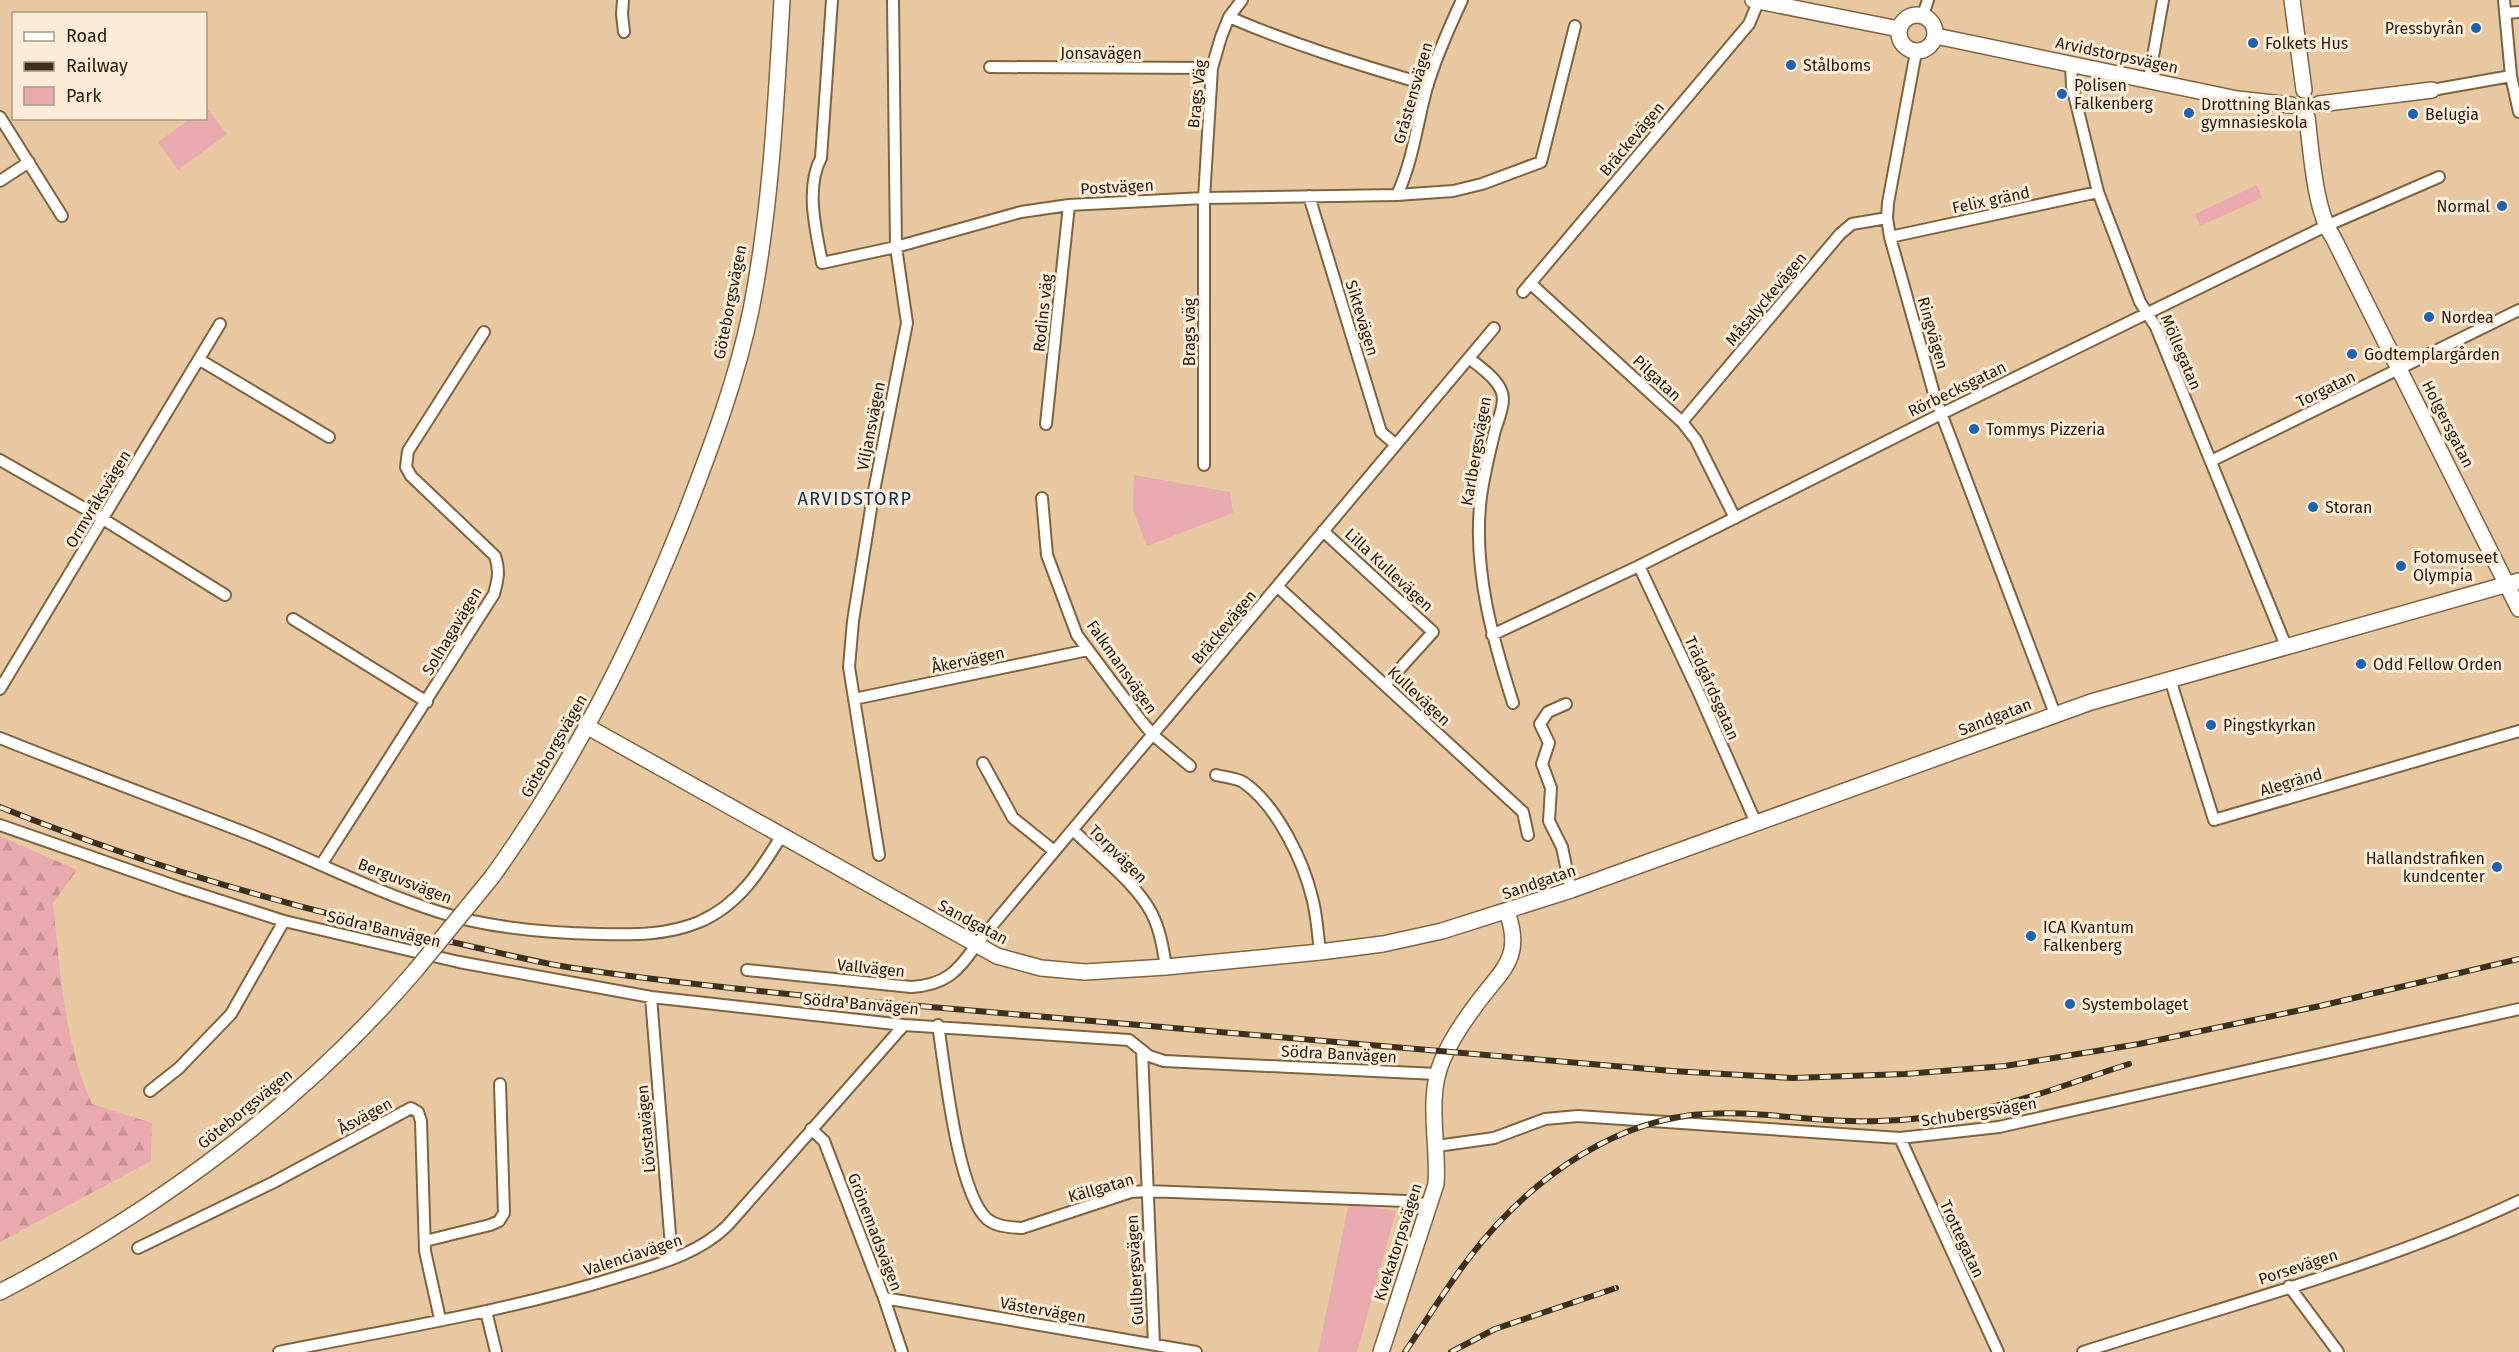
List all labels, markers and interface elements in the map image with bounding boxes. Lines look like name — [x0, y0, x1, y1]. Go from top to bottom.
legend — [12, 12, 207, 120]
place label: Pressbyrån — [2385, 19, 2464, 38]
marker: Pressbyrån — [2469, 21, 2483, 35]
text: Road — [66, 25, 108, 47]
street label: Arvidstorpsvägen — [2054, 33, 2180, 77]
place label: Folkets Hus — [2265, 34, 2348, 53]
marker: Folkets Hus — [2246, 36, 2260, 50]
street label: Gråstensvägen — [1389, 40, 1437, 146]
street label: Jonsavägen — [1060, 44, 1142, 63]
text: Railway — [66, 55, 128, 77]
place label: Stålboms — [1803, 56, 1871, 75]
street label: Brags Väg — [1184, 58, 1210, 129]
marker: Stålboms — [1784, 58, 1798, 72]
place label: Polisen Falkenberg — [2074, 76, 2153, 113]
text: Park — [66, 85, 102, 107]
marker: Polisen Falkenberg — [2055, 87, 2069, 101]
place label: Drottning Blankas gymnasieskola — [2201, 95, 2330, 132]
street label: Bräckevägen — [1596, 98, 1668, 180]
place label: Belugia — [2425, 105, 2479, 124]
marker: Drottning Blankas gymnasieskola — [2182, 106, 2196, 120]
marker: Belugia — [2406, 107, 2420, 121]
street label: Postvägen — [1080, 176, 1154, 198]
street label: Felix gränd — [1950, 183, 2032, 217]
place label: Normal — [2437, 197, 2490, 216]
marker: Normal — [2495, 199, 2509, 213]
street label: Göteborgsvägen — [710, 243, 750, 361]
street label: Måsalyckevägen — [1721, 249, 1811, 349]
street label: Rodins väg — [1029, 272, 1057, 353]
street label: Siktevägen — [1342, 278, 1382, 358]
street label: Ringvägen — [1914, 295, 1952, 371]
street label: Brags väg — [1180, 297, 1199, 366]
place label: Nordea — [2441, 308, 2494, 327]
marker: Nordea — [2422, 310, 2436, 324]
street label: Möllegatan — [2157, 311, 2205, 393]
place label: Godtemplargården — [2364, 345, 2500, 364]
marker: Godtemplargården — [2345, 347, 2359, 361]
street label: Pilgatan — [1629, 351, 1685, 405]
street label: Rörbecksgatan — [1905, 357, 2009, 421]
street label: Torgatan — [2293, 367, 2359, 411]
street label: Holgersgatan — [2418, 377, 2478, 471]
street label: Viljansvägen — [853, 380, 889, 472]
street label: Karlbergsvägen — [1457, 395, 1495, 507]
place label: Tommys Pizzeria — [1986, 420, 2105, 439]
marker: Tommys Pizzeria — [1967, 422, 1981, 436]
street label: Ormvråksvägen — [61, 447, 135, 551]
district label: ARVIDSTORP — [798, 488, 912, 510]
place label: Storan — [2325, 498, 2372, 517]
marker: Storan — [2306, 500, 2320, 514]
street label: Lilla Kullevägen — [1341, 524, 1437, 616]
place label: Fotomuseet Olympia — [2413, 548, 2498, 585]
marker: Fotomuseet Olympia — [2394, 559, 2408, 573]
street label: Solhagavägen — [418, 583, 486, 679]
street label: Bräckevägen — [1188, 586, 1260, 668]
street label: Falkmansvägen — [1083, 617, 1161, 717]
street label: Trädgårdsgatan — [1681, 633, 1743, 743]
street label: Åkervägen — [929, 642, 1006, 677]
place label: Odd Fellow Orden — [2373, 655, 2502, 674]
marker: Odd Fellow Orden — [2354, 657, 2368, 671]
street label: Kullevägen — [1384, 662, 1454, 730]
street label: Göteborgsvägen — [517, 691, 591, 801]
street label: Sandgatan — [1956, 694, 2034, 740]
place label: Pingstkyrkan — [2223, 716, 2316, 735]
marker: Pingstkyrkan — [2204, 718, 2218, 732]
street label: Alegränd — [2258, 764, 2324, 800]
street label: Torpvägen — [1085, 821, 1151, 887]
place label: Hallandstrafiken kundcenter — [2366, 849, 2486, 886]
street label: Berguvsvägen — [355, 854, 455, 908]
marker: Hallandstrafiken kundcenter — [2490, 860, 2504, 874]
street label: Sandgatan — [1500, 861, 1578, 903]
street label: Sandgatan — [935, 896, 1011, 948]
street label: Södra Banvägen — [325, 907, 443, 951]
place label: ICA Kvantum Falkenberg — [2043, 918, 2134, 955]
marker: ICA Kvantum Falkenberg — [2024, 929, 2038, 943]
street label: Vallvägen — [836, 955, 906, 981]
street label: Södra Banvägen — [802, 989, 920, 1019]
place label: Systembolaget — [2082, 995, 2189, 1014]
marker: Systembolaget — [2063, 997, 2077, 1011]
street label: Södra Banvägen — [1280, 1041, 1398, 1067]
street label: Göteborgsvägen — [194, 1065, 296, 1153]
street label: Lövstavägen — [633, 1084, 659, 1174]
street label: Åsvägen — [334, 1093, 395, 1138]
street label: Schubergsvägen — [1920, 1093, 2038, 1131]
street label: Grönemadsvägen — [844, 1170, 906, 1294]
street label: Källgatan — [1066, 1170, 1136, 1206]
street label: Kvekatorpsvägen — [1370, 1181, 1426, 1303]
street label: Trottegatan — [1936, 1197, 1988, 1281]
street label: Gullbergsvägen — [1123, 1214, 1147, 1326]
street label: Valenciavägen — [581, 1230, 685, 1280]
street label: Porsevägen — [2256, 1245, 2340, 1289]
street label: Västervägen — [998, 1293, 1088, 1327]

